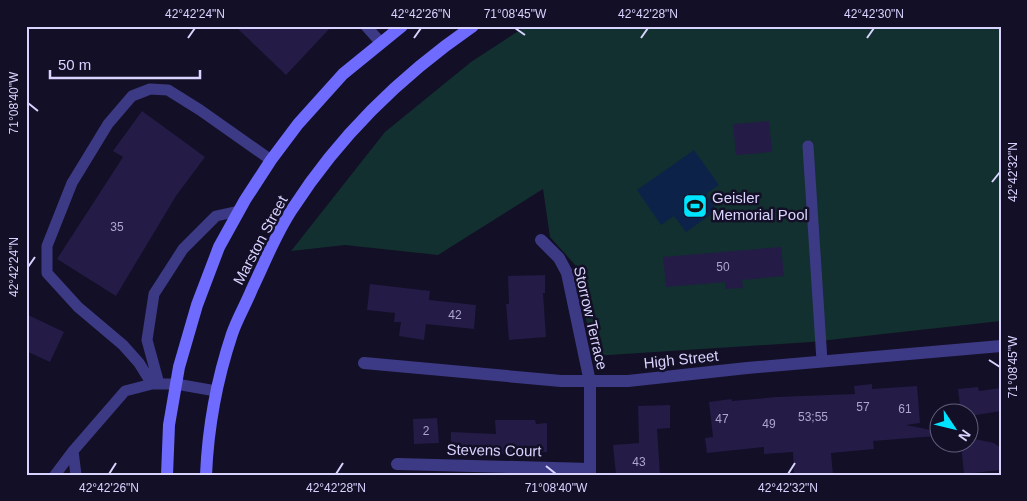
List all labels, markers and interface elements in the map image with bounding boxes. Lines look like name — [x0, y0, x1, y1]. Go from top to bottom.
text: 42°42'24"N — [165, 7, 225, 21]
text: 42°42'26"N — [391, 7, 451, 21]
text: 71°08'45"W — [484, 7, 547, 21]
text: 42°42'28"N — [618, 7, 678, 21]
text: 42°42'30"N — [844, 7, 904, 21]
scale bar — [50, 48, 200, 80]
text: 50 m — [58, 56, 91, 73]
text: 71°08'40"W — [7, 71, 21, 134]
text: 42°42'32"N — [1006, 142, 1020, 202]
place label: Geisler Memorial Pool — [712, 189, 808, 223]
street label: Marston Street — [229, 192, 291, 287]
sports icon: Geisler Memorial Pool — [682, 193, 708, 219]
house number: 35 — [110, 220, 124, 234]
text: 42°42'24"N — [7, 237, 21, 297]
house number: 50 — [716, 260, 730, 274]
street label: Storrow Terrace — [571, 265, 611, 371]
house number: 42 — [448, 308, 462, 322]
text: 71°08'45"W — [1006, 335, 1020, 398]
street label: High Street — [643, 347, 720, 371]
house number: 57 — [856, 400, 870, 414]
house number: 61 — [898, 402, 912, 416]
north arrow — [930, 404, 980, 454]
house number: 53;55 — [798, 410, 828, 424]
house number: 47 — [715, 412, 729, 426]
house number: 49 — [762, 417, 776, 431]
house number: 2 — [423, 424, 430, 438]
text: N — [955, 427, 974, 444]
street label: Stevens Court — [446, 441, 542, 459]
house number: 43 — [632, 455, 646, 469]
text: 42°42'26"N — [79, 481, 139, 495]
text: 42°42'28"N — [306, 481, 366, 495]
text: 71°08'40"W — [525, 481, 588, 495]
text: 42°42'32"N — [758, 481, 818, 495]

